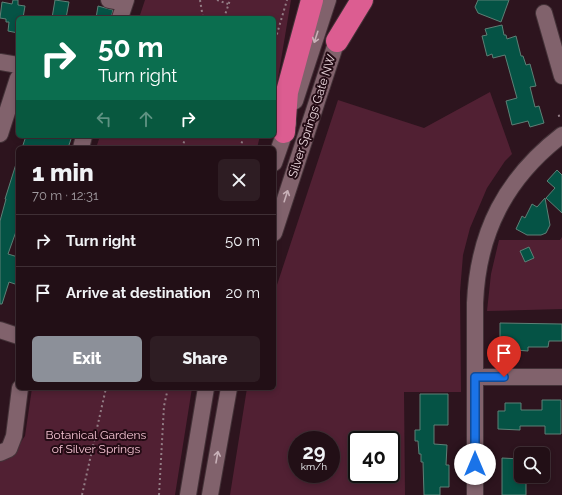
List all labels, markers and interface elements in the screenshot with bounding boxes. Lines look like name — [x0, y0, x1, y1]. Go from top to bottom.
one-way arrow — [312, 30, 319, 43]
text: 50 m — [98, 31, 164, 64]
icon: right — [32, 32, 84, 84]
street label: Silver Springs Gate NW — [285, 52, 339, 179]
text: Turn right — [98, 65, 177, 86]
icon: left — [93, 108, 115, 130]
icon: ahead — [135, 108, 157, 130]
icon: right — [177, 108, 199, 130]
text: 1 min — [32, 158, 94, 187]
button: close — [218, 159, 260, 201]
text: 70 m · 12:31 — [32, 188, 99, 203]
one-way arrow — [283, 190, 290, 203]
icon: right — [32, 230, 54, 252]
text: Turn right — [66, 232, 136, 250]
text: 50 m — [225, 232, 260, 250]
icon: arrive — [32, 282, 54, 304]
text: Arrive at destination — [66, 284, 211, 302]
text: 20 m — [225, 284, 260, 302]
button: Exit — [32, 336, 142, 382]
button: Share — [150, 336, 260, 382]
pin — [487, 336, 521, 377]
icon: arrive — [493, 342, 515, 364]
park label: Botanical Gardens of Silver Springs — [46, 428, 147, 456]
speed limit sign: 40 — [348, 431, 400, 483]
text: 29 — [302, 440, 326, 464]
position arrow — [454, 443, 496, 485]
map controls — [514, 447, 550, 483]
button: search — [514, 447, 550, 483]
one-way arrow — [213, 450, 221, 463]
text: km/h — [301, 461, 327, 472]

